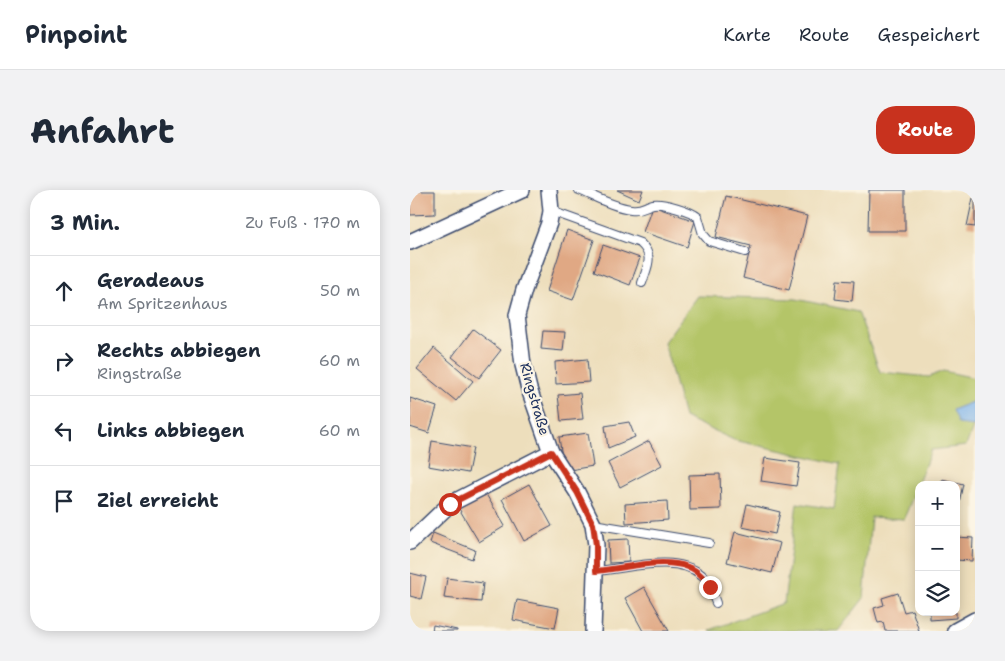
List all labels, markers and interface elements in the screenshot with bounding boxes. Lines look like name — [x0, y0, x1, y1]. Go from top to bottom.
text: Pinpoint — [25, 19, 127, 51]
text: Karte — [723, 23, 771, 47]
text: Route — [799, 23, 850, 47]
text: Gespeichert — [878, 23, 980, 47]
button: Route — [876, 106, 975, 154]
text: Anfahrt — [30, 107, 174, 154]
text: 3 Min. — [50, 209, 120, 237]
text: Zu Fuß · 170 m — [245, 212, 360, 233]
text: Geradeaus — [97, 268, 204, 293]
icon: ahead — [50, 277, 78, 305]
text: 50 m — [320, 280, 360, 301]
text: Am Spritzenhaus — [97, 293, 228, 314]
text: Rechts abbiegen — [97, 338, 261, 363]
icon: right — [50, 347, 78, 375]
text: 60 m — [319, 350, 360, 371]
street label: Ringstraße — [516, 361, 554, 437]
text: Ringstraße — [97, 363, 182, 384]
icon: left — [50, 417, 78, 445]
text: Links abbiegen — [97, 418, 244, 443]
text: 60 m — [319, 420, 360, 441]
map controls — [915, 481, 960, 616]
button: + — [915, 481, 960, 526]
icon: arrive — [50, 487, 78, 515]
text: Ziel erreicht — [97, 488, 218, 513]
route start — [439, 493, 462, 516]
button: − — [915, 526, 960, 571]
button: layers — [915, 571, 960, 616]
route end — [699, 576, 722, 599]

